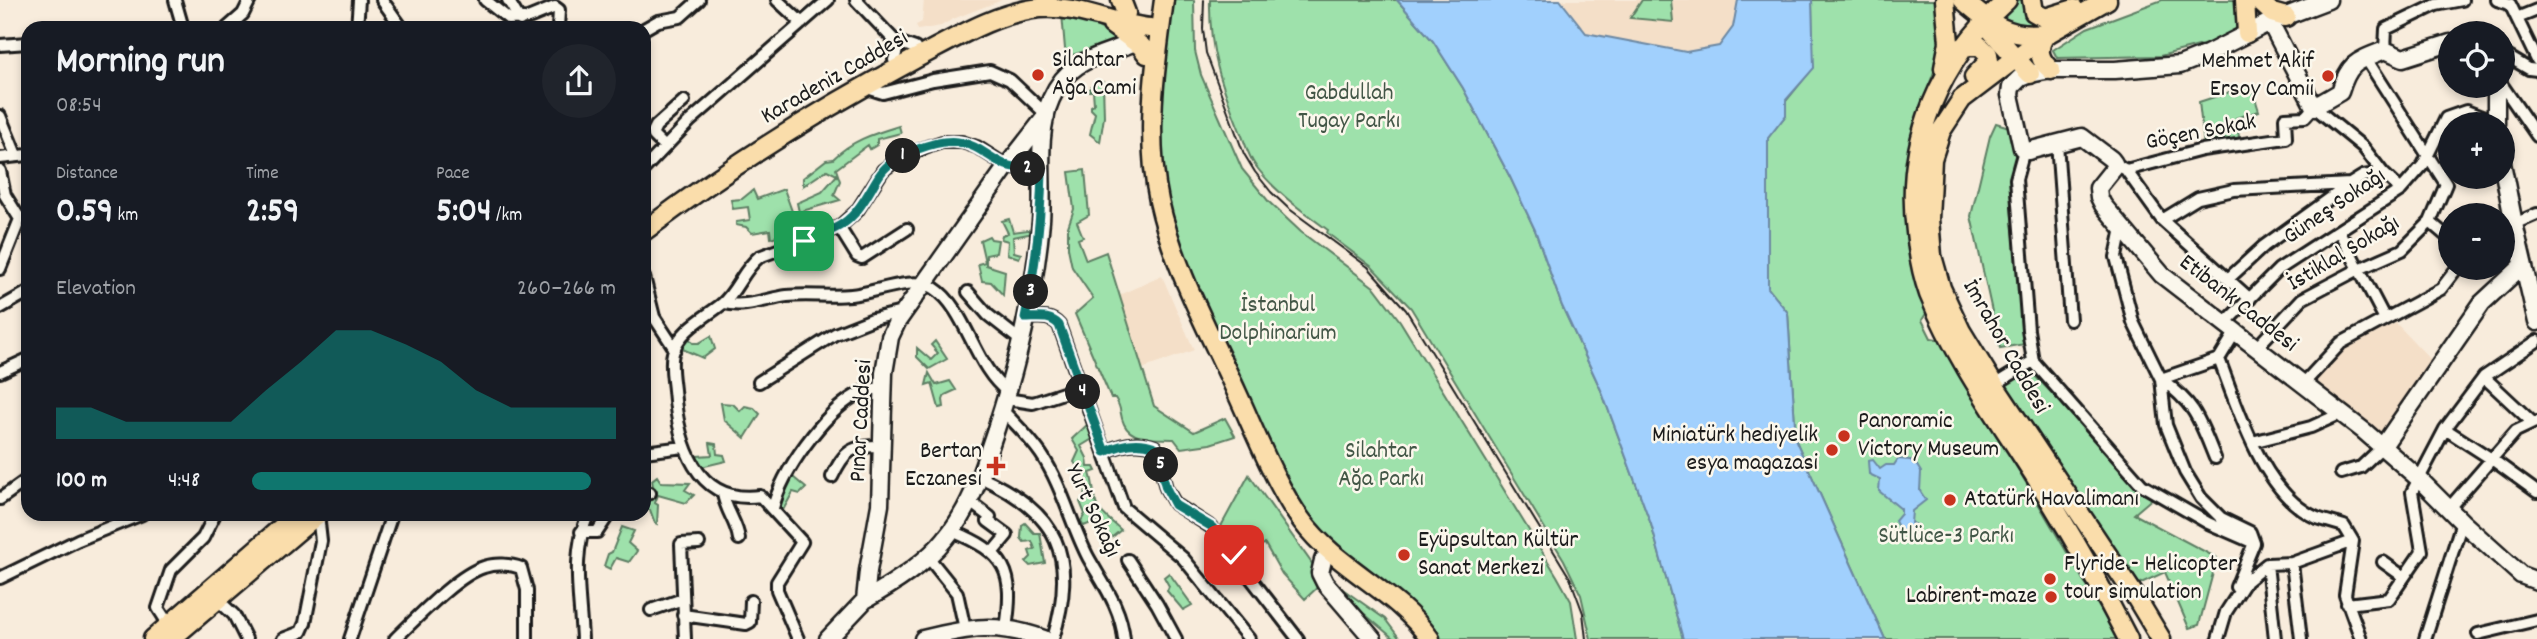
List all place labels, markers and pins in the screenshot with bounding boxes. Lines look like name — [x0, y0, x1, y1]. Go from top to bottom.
place label: Silahtar Ağa Cami — [1052, 44, 1136, 106]
place label: Mehmet Akif Ersoy Camii — [2201, 45, 2315, 107]
marker: Silahtar Ağa Cami — [1030, 67, 1046, 83]
marker: Mehmet Akif Ersoy Camii — [2320, 68, 2336, 84]
pin: 1 — [886, 138, 920, 174]
pin: 2 — [1010, 152, 1046, 186]
pin — [774, 211, 834, 271]
pin: 3 — [1014, 274, 1048, 310]
pin: 4 — [1066, 374, 1100, 410]
place label: Panoramic Victory Museum — [1858, 405, 1999, 467]
place label: Miniatürk hediyelik esya magazasi — [1652, 419, 1818, 481]
marker: Panoramic Victory Museum — [1836, 428, 1852, 444]
place label: Bertan Eczanesi — [905, 435, 982, 497]
marker: Miniatürk hediyelik esya magazasi — [1824, 442, 1840, 458]
pin: 5 — [1144, 448, 1178, 482]
marker: Bertan Eczanesi — [988, 458, 1004, 474]
place label: Atatürk Havalimanı — [1964, 483, 2139, 517]
marker: Atatürk Havalimanı — [1942, 492, 1958, 508]
place label: Eyüpsultan Kültür Sanat Merkezi — [1418, 524, 1578, 586]
pin — [1204, 525, 1264, 585]
marker: Eyüpsultan Kültür Sanat Merkezi — [1396, 547, 1412, 563]
place label: Flyride - Helicopter tour simulation — [2064, 548, 2237, 610]
marker: Flyride - Helicopter tour simulation — [2042, 571, 2058, 587]
place label: Labirent-maze — [1906, 580, 2037, 614]
marker: Labirent-maze — [2043, 589, 2059, 605]

